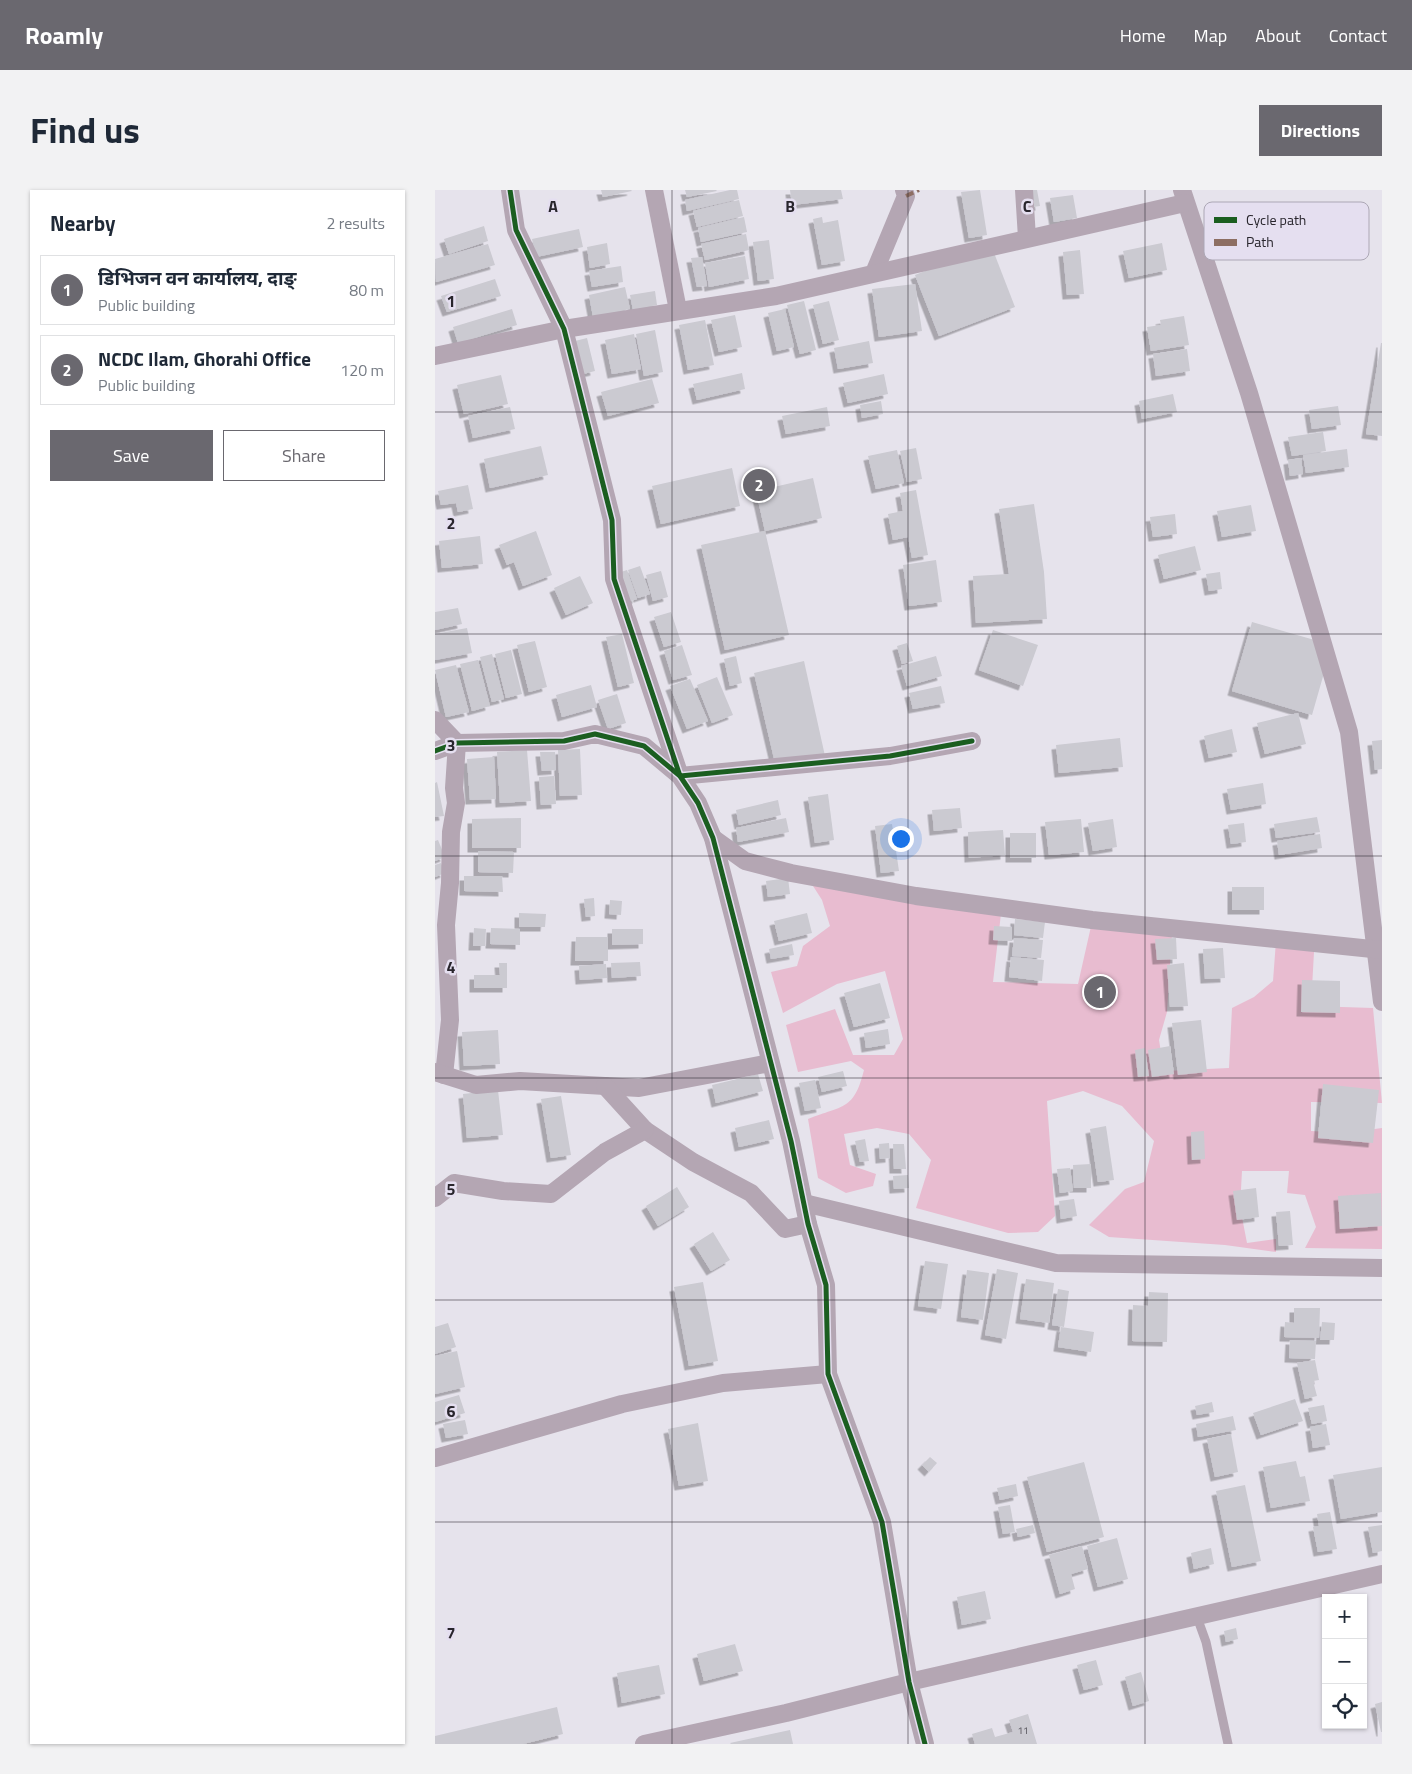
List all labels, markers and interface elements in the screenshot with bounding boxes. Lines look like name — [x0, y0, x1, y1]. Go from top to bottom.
text: Roamly — [25, 17, 103, 53]
text: Home — [1120, 22, 1166, 49]
text: Map — [1194, 22, 1227, 49]
text: About — [1255, 22, 1301, 49]
text: Contact — [1329, 22, 1387, 49]
text: Find us — [30, 103, 140, 157]
button: Directions — [1259, 105, 1382, 156]
text: A — [548, 194, 558, 218]
text: B — [785, 194, 795, 218]
text: C — [1023, 194, 1032, 218]
legend — [1204, 202, 1369, 260]
text: Nearby — [50, 207, 115, 239]
text: Cycle path — [1246, 209, 1306, 230]
text: 2 results — [326, 211, 385, 235]
text: Path — [1246, 231, 1274, 252]
text: डिभिजन वन कार्यालय, दाङ् — [98, 263, 296, 292]
text: 1 — [63, 278, 71, 302]
text: 80 m — [349, 278, 384, 302]
text: 1 — [447, 289, 455, 313]
text: Public building — [98, 293, 195, 317]
text: NCDC Ilam, Ghorahi Office — [98, 344, 311, 373]
text: 2 — [63, 358, 71, 382]
text: 120 m — [340, 358, 384, 382]
text: Public building — [98, 373, 195, 397]
button: Save — [50, 430, 213, 481]
button: Share — [223, 430, 385, 481]
pin: 2 — [743, 466, 775, 504]
text: 2 — [447, 511, 455, 535]
text: 3 — [447, 733, 455, 757]
your location — [888, 826, 914, 852]
text: 4 — [447, 955, 456, 979]
pin: 1 — [1084, 973, 1116, 1011]
text: 5 — [447, 1177, 456, 1201]
text: 6 — [447, 1399, 456, 1423]
map controls — [1322, 1594, 1367, 1729]
button: + — [1322, 1594, 1367, 1639]
text: 7 — [447, 1621, 455, 1645]
button: − — [1322, 1639, 1367, 1684]
button: locate — [1322, 1684, 1367, 1729]
house number: 11 — [1017, 1723, 1029, 1738]

